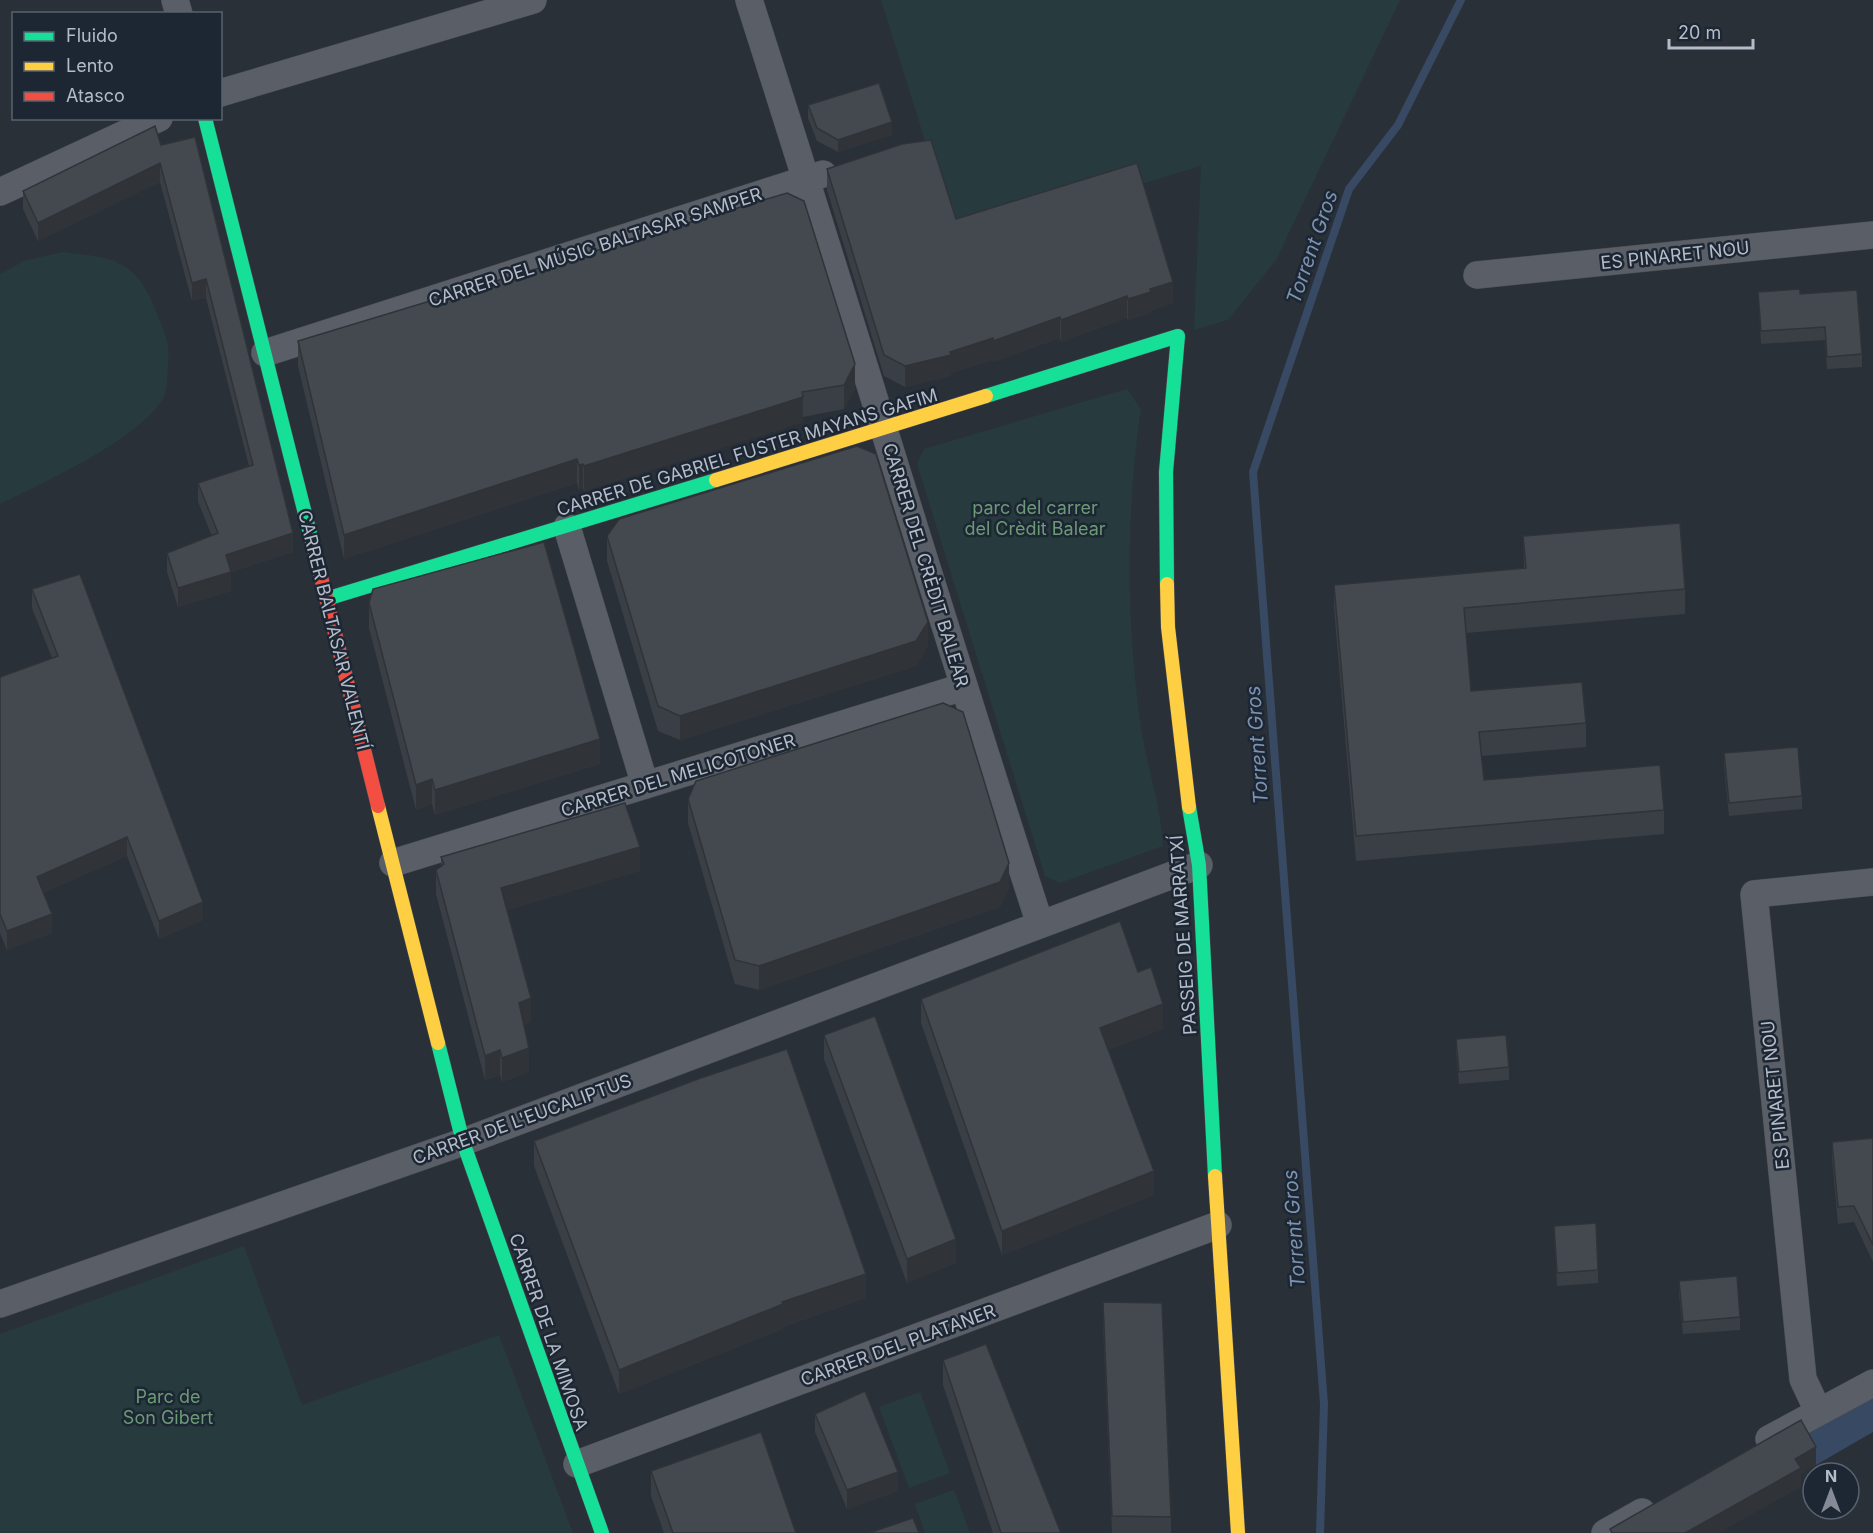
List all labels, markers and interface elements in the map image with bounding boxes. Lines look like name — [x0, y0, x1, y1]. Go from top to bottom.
legend — [12, 12, 222, 120]
scale bar — [1669, 12, 1753, 50]
text: 20 m — [1678, 22, 1721, 43]
text: Fluido — [66, 25, 118, 46]
text: Lento — [66, 55, 114, 76]
text: Atasco — [66, 85, 125, 106]
street label: CARRER DEL MÚSIC BALTASAR SAMPER — [425, 182, 765, 311]
water label: Torrent Gros — [1281, 187, 1343, 307]
street label: ES PINARET NOU — [1600, 237, 1750, 273]
street label: CARRER DE GABRIEL FUSTER MAYANS GAFIM — [554, 384, 940, 520]
street label: CARRER DEL CRÈDIT BALEAR — [879, 440, 974, 690]
park label: parc del carrer del Crèdit Balear — [964, 497, 1106, 539]
street label: CARRER BALTASAR VALENTÍ — [294, 508, 375, 752]
water label: Torrent Gros — [1241, 685, 1273, 805]
street label: CARRER DEL MELICOTONER — [558, 729, 798, 821]
street label: PASSEIG DE MARRATXÍ — [1165, 834, 1200, 1036]
street label: ES PINARET NOU — [1757, 1020, 1793, 1170]
street label: CARRER DE L'EUCALIPTUS — [410, 1070, 634, 1168]
water label: Torrent Gros — [1278, 1169, 1310, 1289]
street label: CARRER DE LA MIMOSA — [505, 1230, 593, 1434]
street label: CARRER DEL PLATANER — [798, 1300, 999, 1390]
park label: Parc de Son Gibert — [123, 1386, 213, 1428]
north arrow — [1801, 1461, 1861, 1521]
text: N — [1825, 1466, 1837, 1486]

